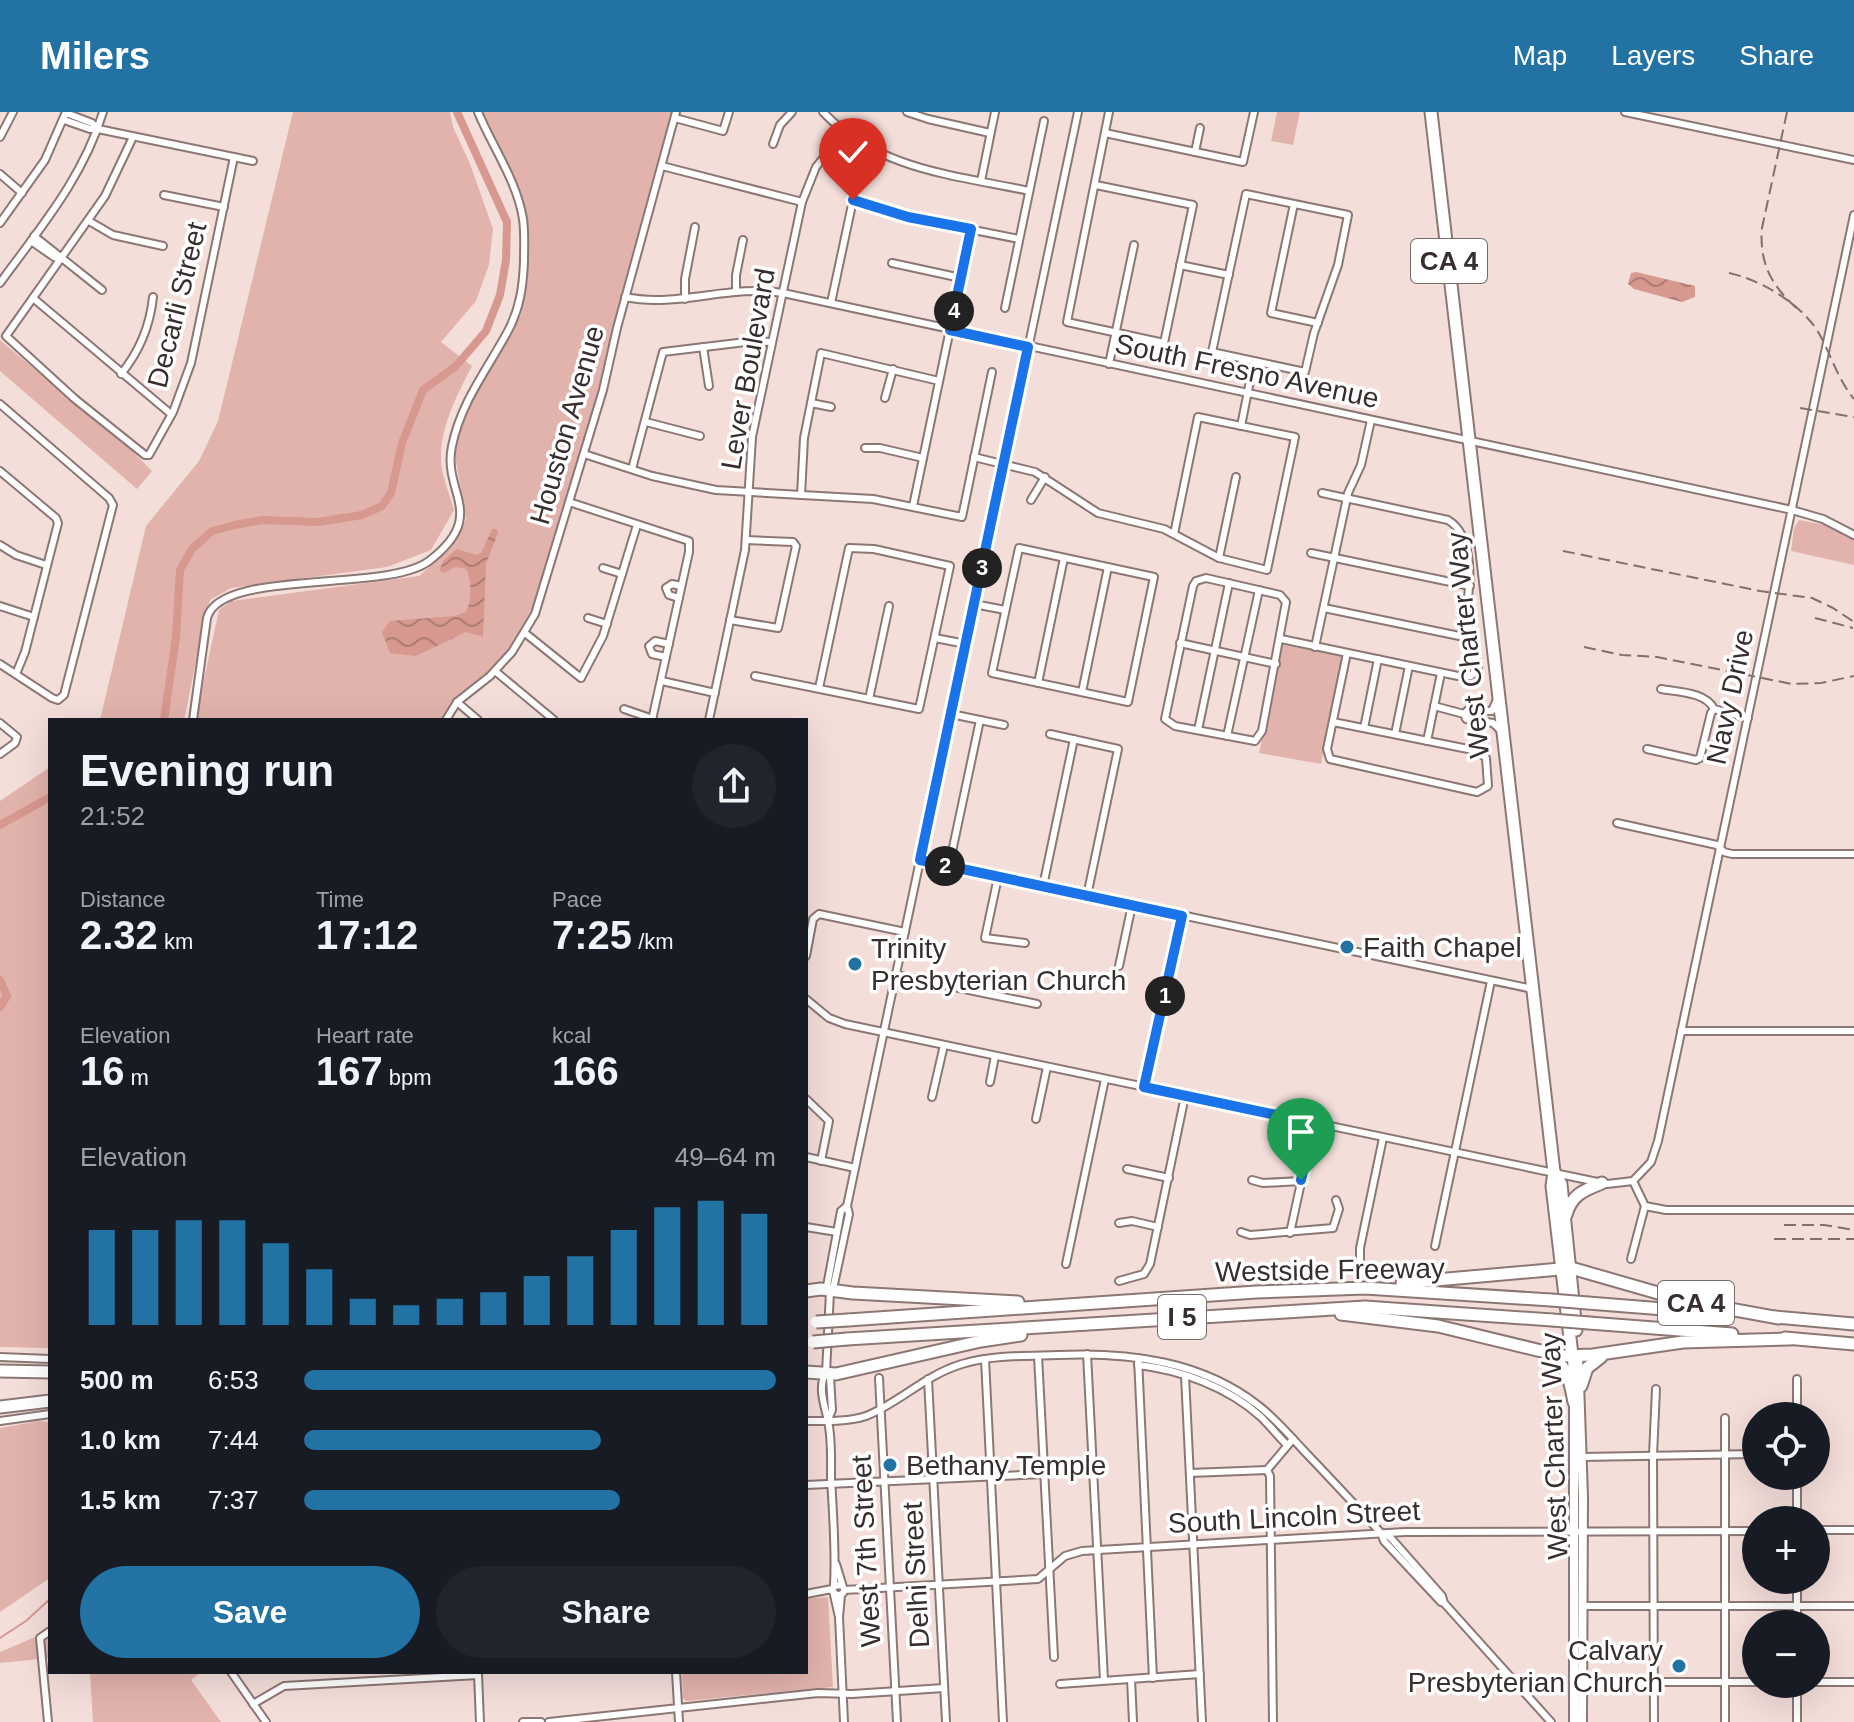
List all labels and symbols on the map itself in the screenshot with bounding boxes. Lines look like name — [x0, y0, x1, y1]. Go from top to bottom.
pin — [819, 118, 887, 200]
street label: Decarli Street — [141, 219, 213, 391]
road number: CA 4 — [1411, 239, 1487, 283]
street label: Lever Boulevard — [715, 266, 781, 472]
pin: 4 — [934, 291, 974, 331]
street label: Houston Avenue — [524, 322, 610, 528]
street label: South Fresno Avenue — [1112, 328, 1382, 414]
street label: West Charter Way — [1441, 530, 1495, 760]
pin: 3 — [962, 548, 1002, 588]
street label: Navy Drive — [1701, 627, 1759, 767]
pin: 2 — [925, 846, 965, 886]
place label: Faith Chapel — [1363, 932, 1522, 963]
place label: Trinity Presbyterian Church — [871, 933, 1126, 996]
marker: Faith Chapel — [1338, 938, 1356, 956]
marker: Trinity Presbyterian Church — [846, 955, 864, 973]
pin: 1 — [1145, 976, 1185, 1016]
pin — [1267, 1098, 1335, 1180]
street label: Westside Freeway — [1215, 1252, 1445, 1288]
road number: CA 4 — [1658, 1281, 1734, 1325]
road number: I 5 — [1158, 1295, 1206, 1339]
street label: West Charter Way — [1535, 1332, 1573, 1560]
place label: Bethany Temple — [906, 1450, 1106, 1481]
street label: West 7th Street — [845, 1454, 887, 1648]
marker: Bethany Temple — [881, 1456, 899, 1474]
street label: South Lincoln Street — [1167, 1495, 1421, 1539]
street label: Delhi Street — [897, 1501, 935, 1649]
place label: Calvary Presbyterian Church — [1408, 1635, 1663, 1698]
marker: Calvary Presbyterian Church — [1670, 1657, 1688, 1675]

